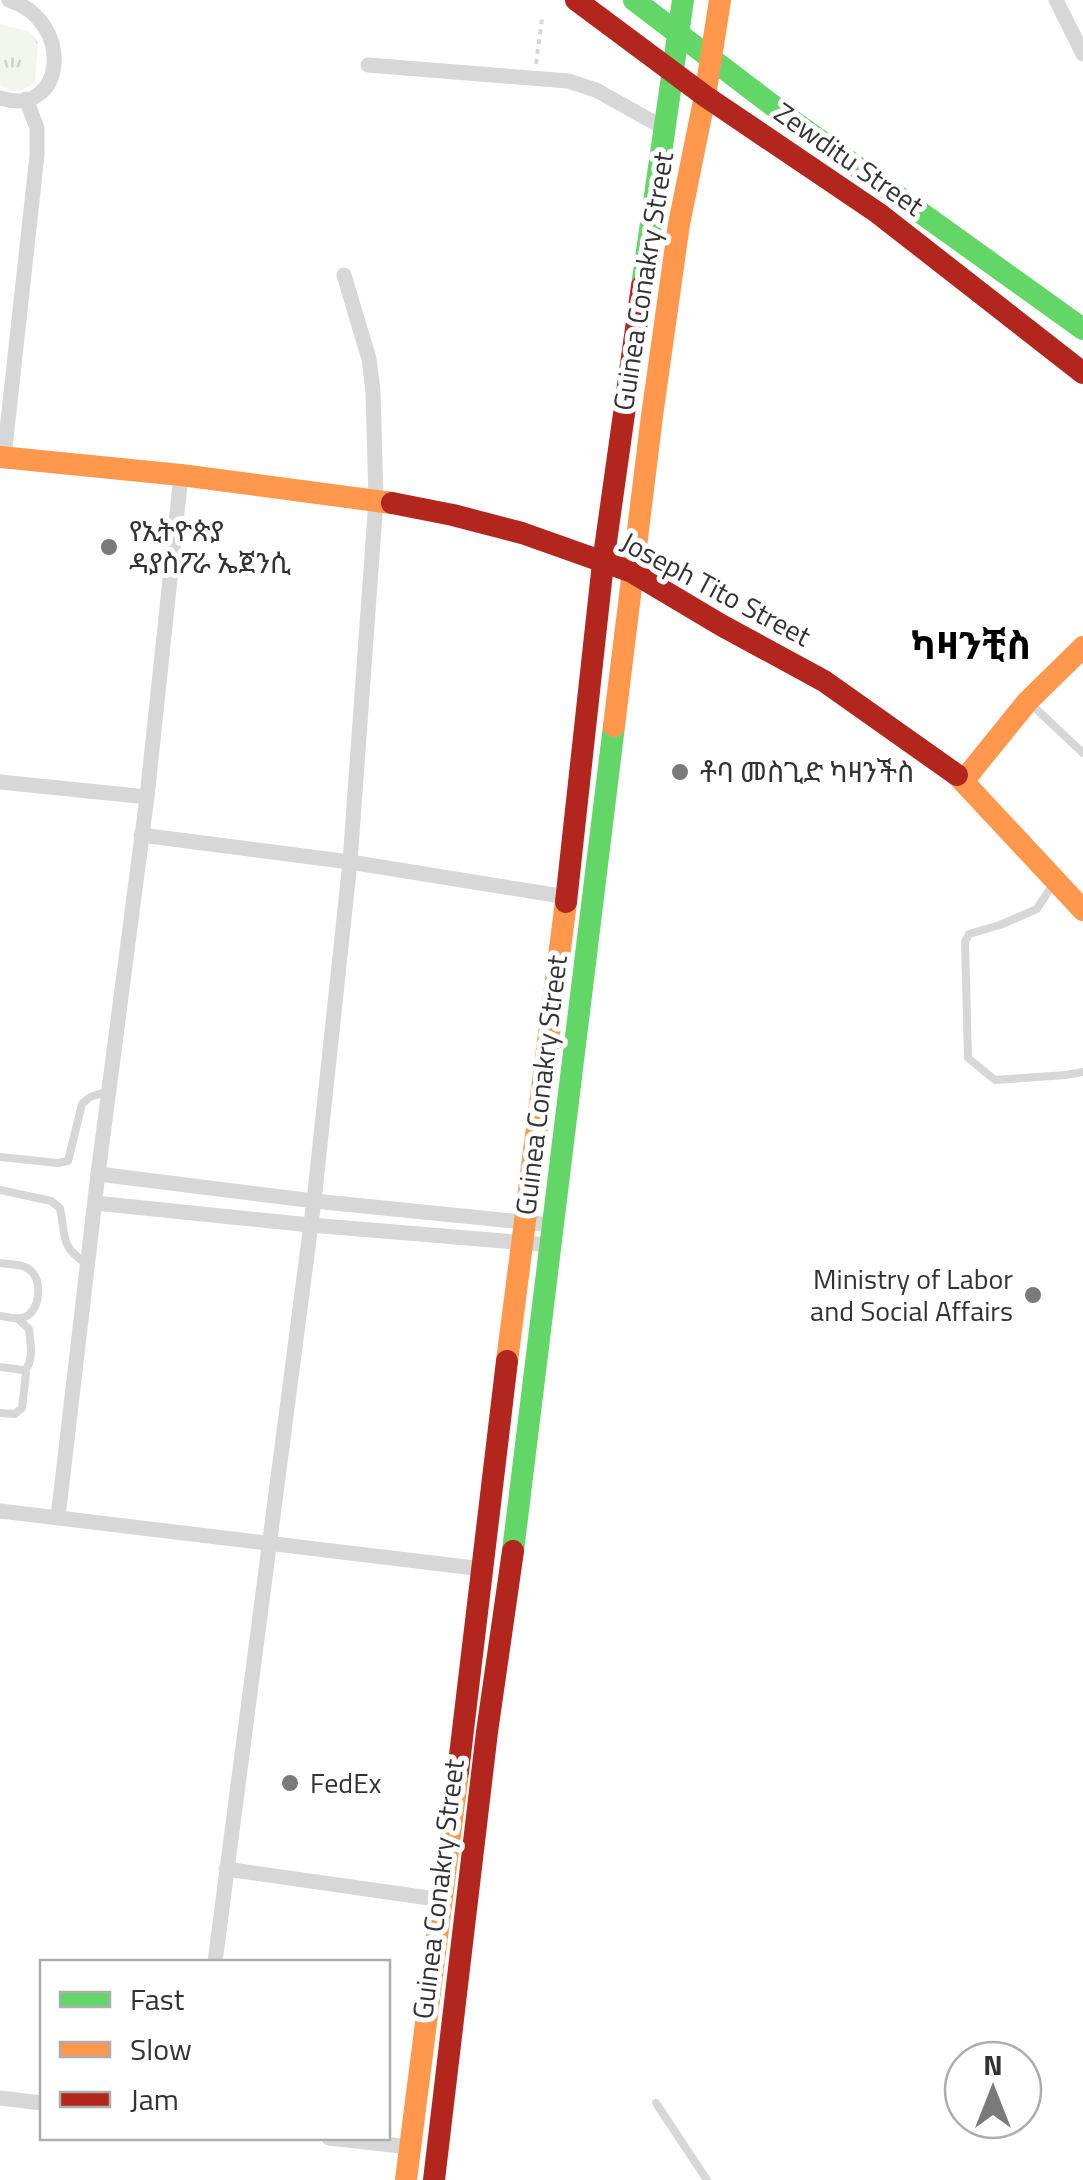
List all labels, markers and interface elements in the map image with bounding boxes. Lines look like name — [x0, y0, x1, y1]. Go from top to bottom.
street label: Zewditu Street — [766, 91, 933, 226]
street label: Guinea Conakry Street — [601, 148, 684, 413]
place label: የኢትዮጵያ ዳያስፖራ ኤጀንሲ — [129, 509, 291, 584]
street label: Joseph Tito Street — [614, 520, 819, 657]
marker: የኢትዮጵያ ዳያስፖራ ኤጀንሲ — [98, 536, 120, 558]
district label: ካዛንቺስ — [911, 616, 1031, 674]
place label: ቶባ መስጊድ ካዛንችስ — [700, 750, 914, 793]
marker: ቶባ መስጊድ ካዛንችስ — [669, 761, 691, 783]
street label: Guinea Conakry Street — [503, 952, 578, 1217]
place label: Ministry of Labor and Social Affairs — [810, 1257, 1013, 1332]
marker: Ministry of Labor and Social Affairs — [1022, 1284, 1044, 1306]
street label: Guinea Conakry Street — [400, 1756, 475, 2021]
place label: FedEx — [310, 1761, 382, 1804]
marker: FedEx — [279, 1772, 301, 1794]
legend — [40, 1960, 390, 2140]
text: Fast — [130, 1976, 185, 2022]
text: Slow — [130, 2026, 192, 2072]
north arrow — [943, 2040, 1043, 2140]
text: N — [983, 2043, 1003, 2086]
text: Jam — [130, 2076, 179, 2122]

